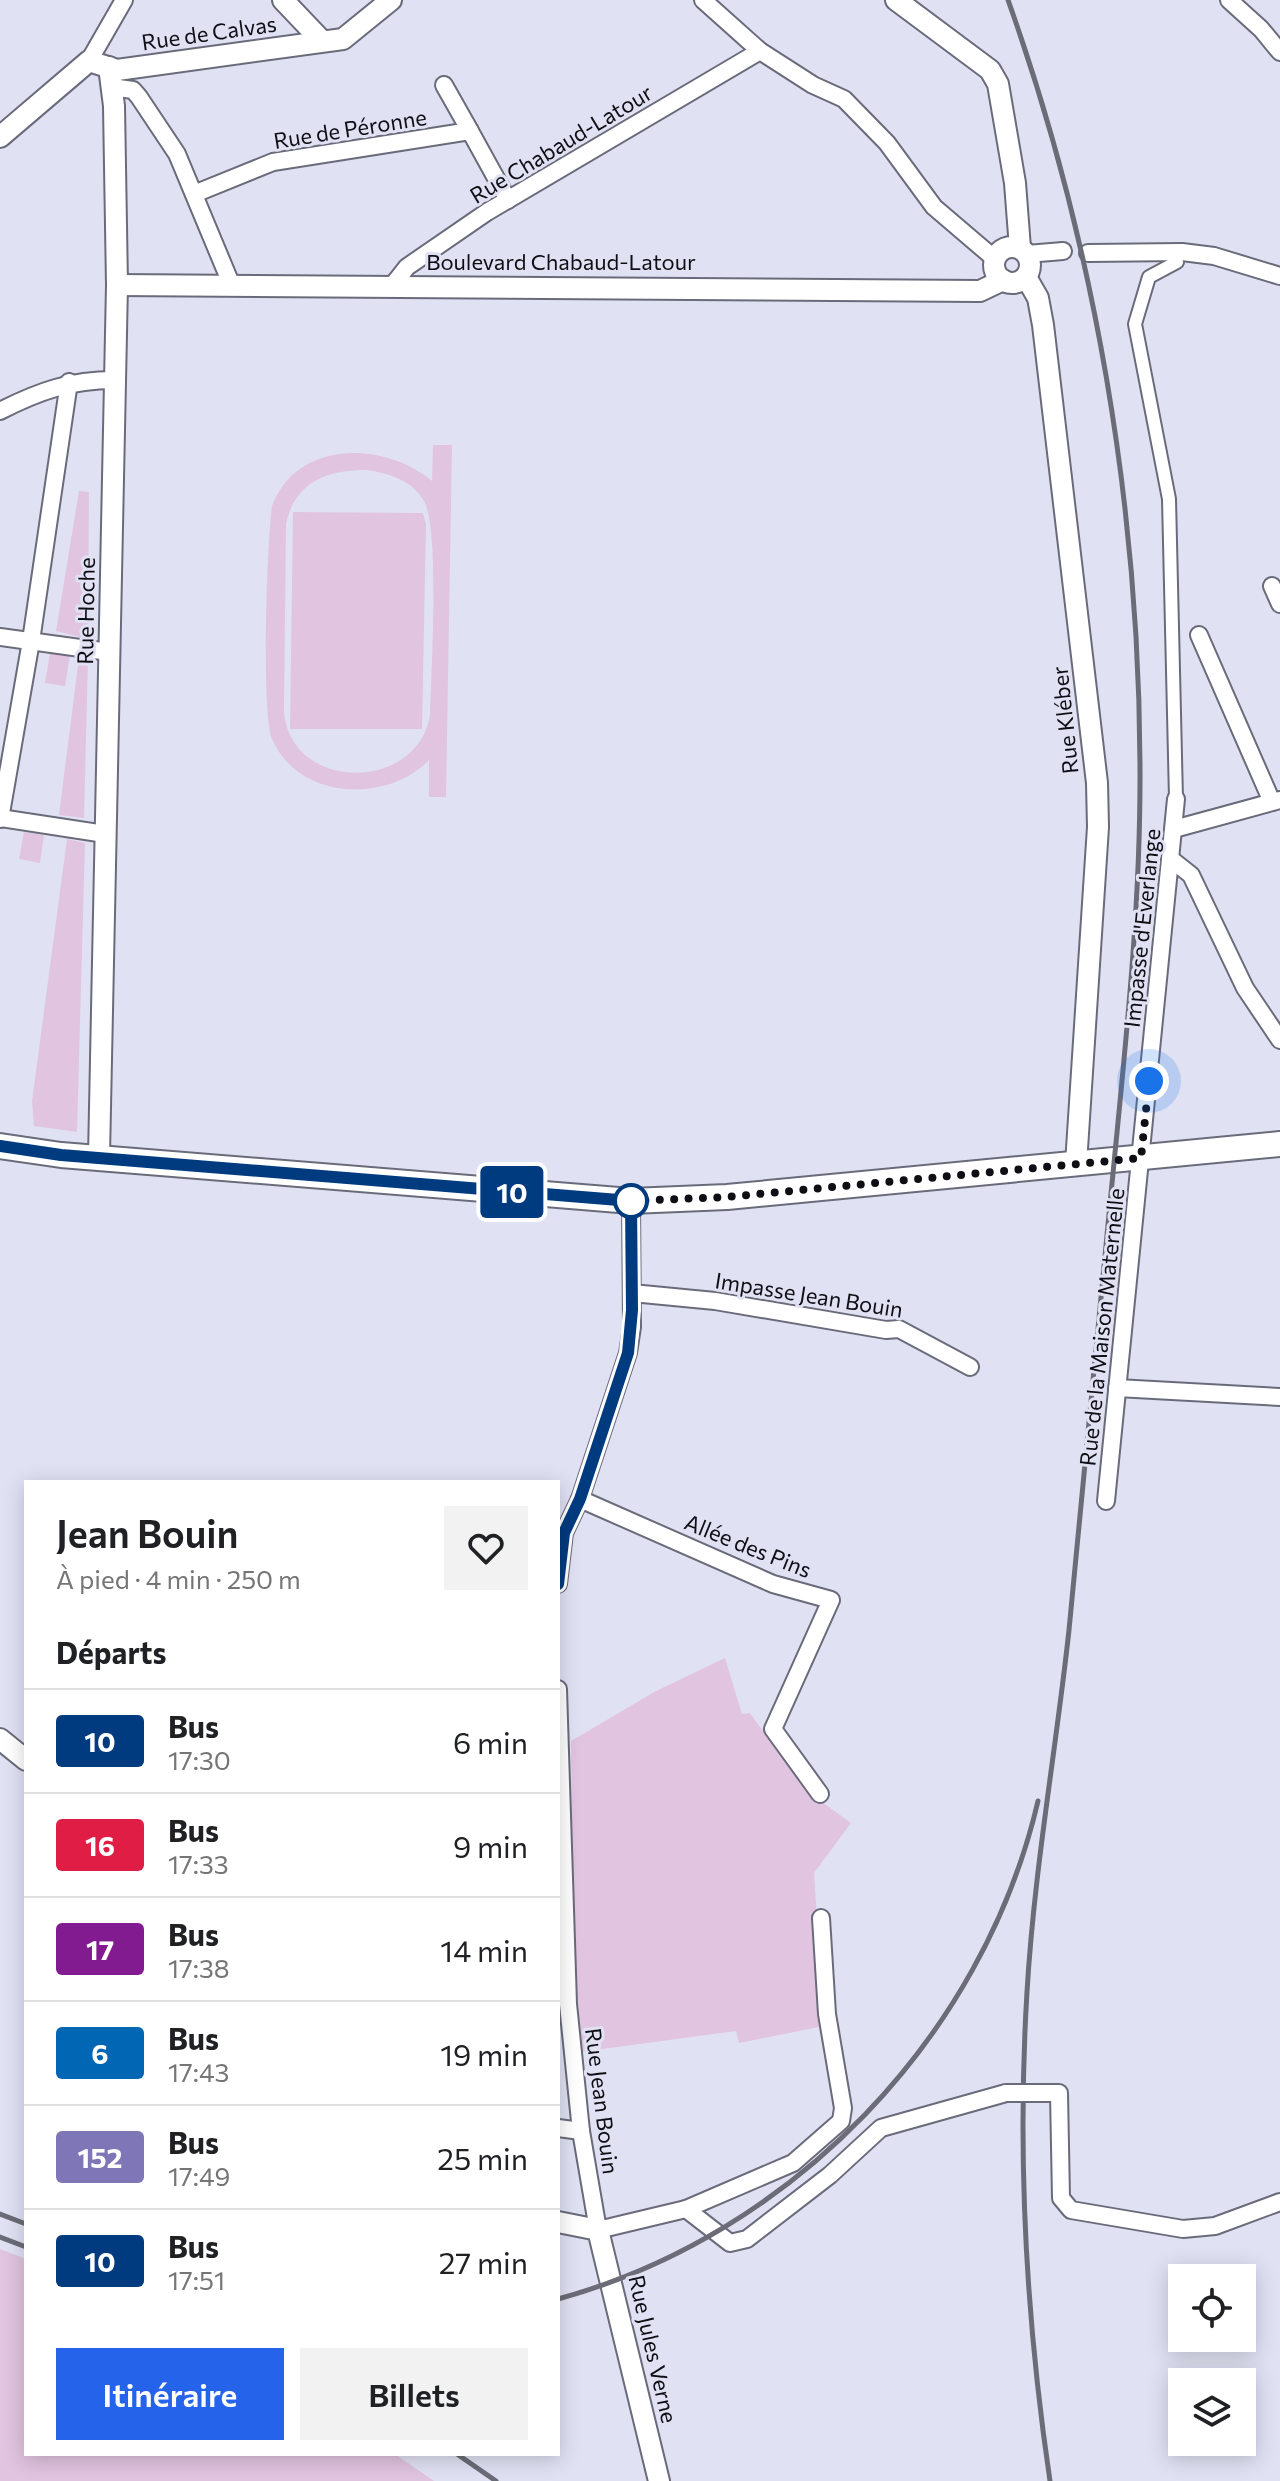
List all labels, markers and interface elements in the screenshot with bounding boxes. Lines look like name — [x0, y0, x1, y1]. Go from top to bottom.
street label: Rue de Calvas — [140, 10, 278, 55]
street label: Rue Chabaud-Latour — [465, 78, 657, 209]
street label: Rue de Péronne — [271, 103, 428, 154]
street label: Boulevard Chabaud-Latour — [426, 248, 696, 275]
street label: Rue Hoche — [71, 557, 100, 665]
street label: Rue Kléber — [1045, 665, 1084, 775]
street label: Impasse d'Everlange — [1118, 827, 1165, 1029]
your location — [1129, 1061, 1169, 1101]
line badge: 10 — [476, 1166, 548, 1218]
text: 10 — [496, 1175, 528, 1209]
unlabelled marker — [614, 1184, 648, 1218]
street label: Rue de la Maison Maternelle — [1073, 1187, 1130, 1467]
street label: Impasse Jean Bouin — [713, 1266, 905, 1323]
button: heart — [444, 1506, 528, 1590]
street label: Allée des Pins — [681, 1508, 816, 1583]
text: Jean Bouin — [56, 1509, 238, 1556]
text: À pied · 4 min · 250 m — [56, 1563, 301, 1594]
text: Départs — [56, 1633, 166, 1670]
text: Bus — [168, 1707, 219, 1744]
text: 6 min — [453, 1723, 528, 1760]
text: 10 — [84, 1724, 116, 1758]
text: 17:30 — [168, 1744, 231, 1775]
text: Bus — [168, 1811, 219, 1848]
text: 9 min — [453, 1827, 528, 1864]
text: 16 — [85, 1828, 115, 1862]
text: 17:33 — [168, 1848, 229, 1879]
text: Bus — [168, 1915, 219, 1952]
text: 14 min — [440, 1931, 528, 1968]
text: 17 — [86, 1932, 114, 1966]
text: 17:38 — [168, 1952, 230, 1983]
text: Bus — [168, 2019, 219, 2056]
street label: Rue Jean Bouin — [580, 2026, 625, 2176]
text: 19 min — [440, 2035, 528, 2072]
text: 6 — [91, 2036, 109, 2070]
text: 17:43 — [168, 2056, 229, 2087]
text: Bus — [168, 2123, 219, 2160]
text: 25 min — [437, 2139, 528, 2176]
text: 152 — [78, 2140, 122, 2174]
text: 17:49 — [168, 2160, 230, 2191]
text: Bus — [168, 2227, 219, 2264]
text: 27 min — [439, 2243, 528, 2280]
text: 10 — [84, 2244, 116, 2278]
text: 17:51 — [168, 2264, 225, 2295]
map controls — [1168, 2264, 1256, 2456]
button: locate — [1168, 2264, 1256, 2352]
street label: Rue Jules Verne — [623, 2272, 684, 2425]
button: Itinéraire — [56, 2348, 284, 2440]
button: Billets — [300, 2348, 528, 2440]
button: layers — [1168, 2368, 1256, 2456]

